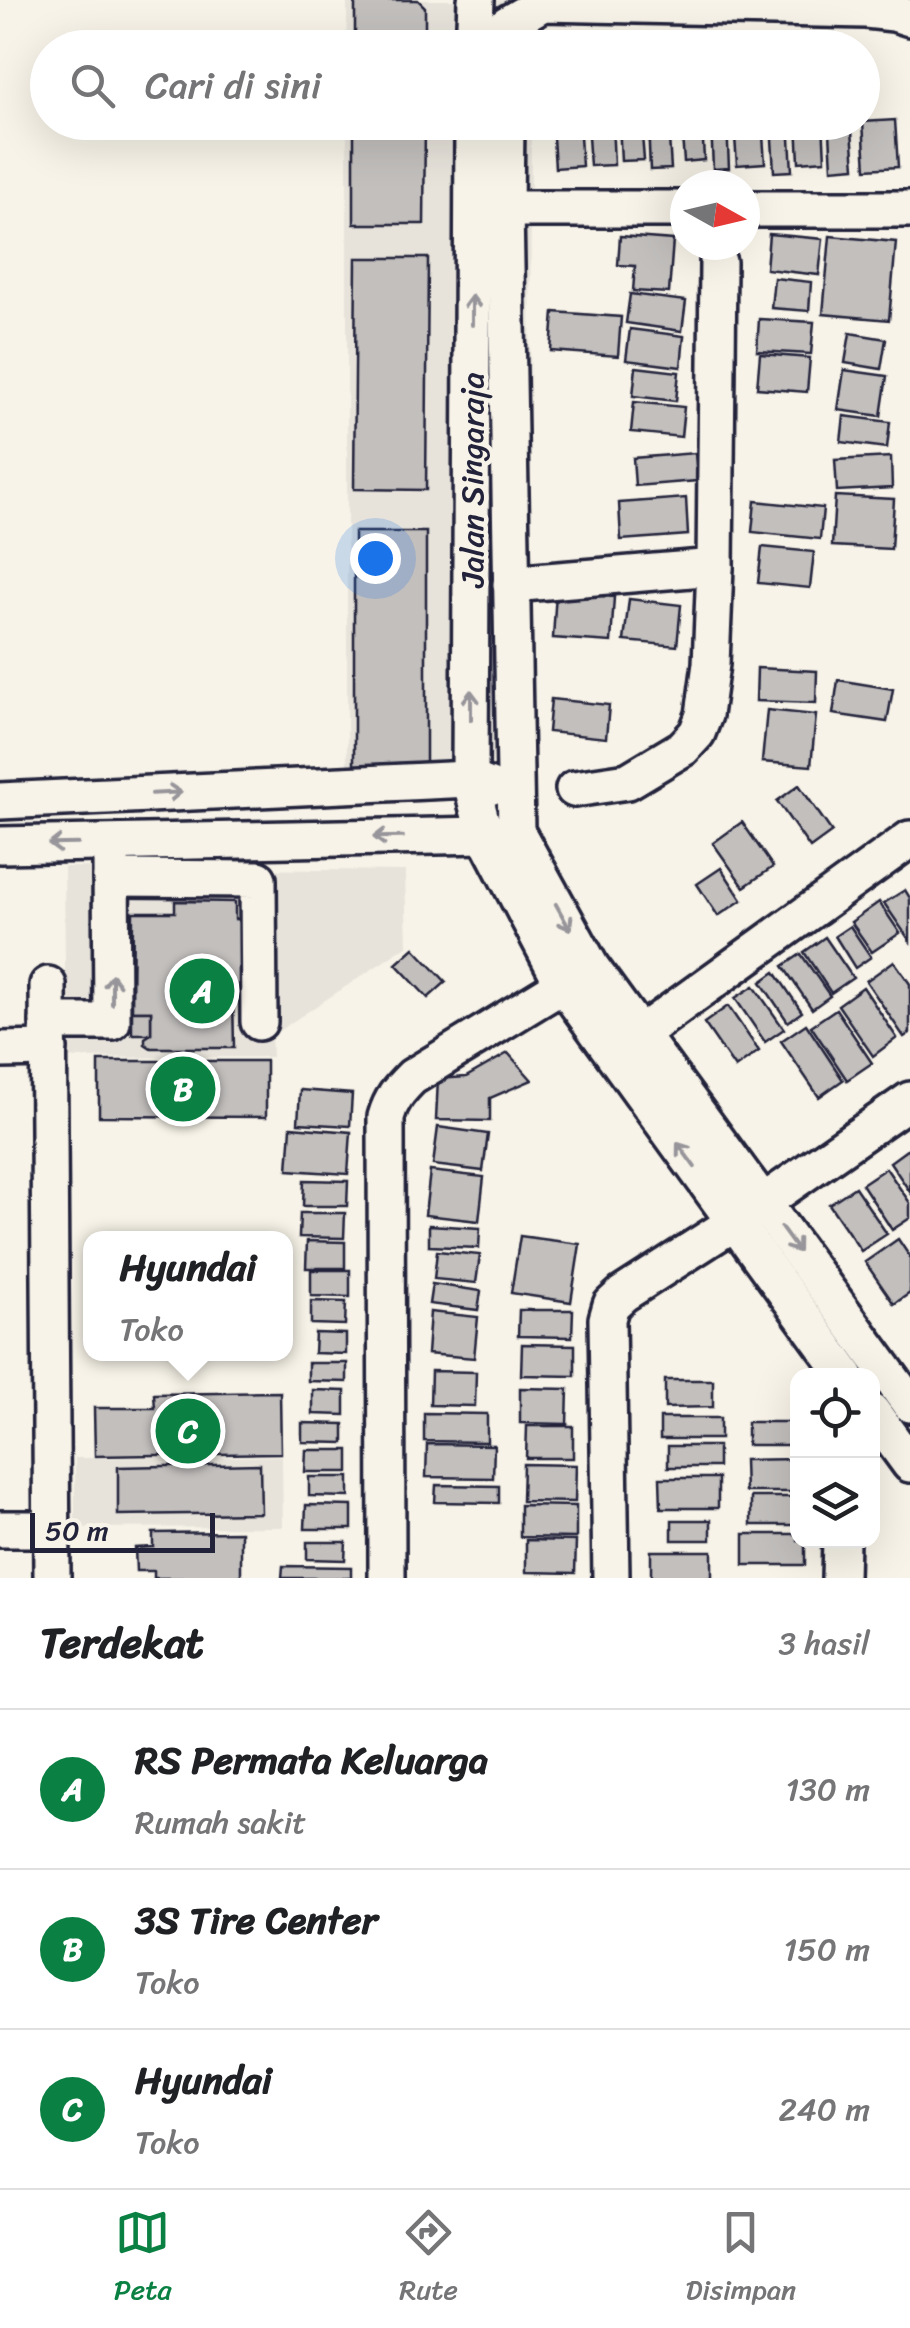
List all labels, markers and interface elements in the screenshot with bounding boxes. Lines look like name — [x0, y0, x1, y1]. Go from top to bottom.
search box — [30, 30, 880, 140]
text: Cari di sini — [145, 52, 321, 119]
icon: search — [65, 58, 120, 113]
north arrow — [670, 170, 760, 260]
one-way arrow — [463, 294, 482, 326]
street label: Jalan Singaraja — [444, 373, 501, 588]
your location — [350, 533, 401, 584]
one-way arrow — [462, 689, 480, 722]
one-way arrow — [151, 783, 183, 802]
one-way arrow — [372, 828, 404, 847]
one-way arrow — [48, 834, 80, 853]
one-way arrow — [554, 901, 574, 931]
pin: A — [170, 954, 234, 1028]
one-way arrow — [102, 973, 122, 1006]
pin: B — [150, 1052, 216, 1126]
one-way arrow — [676, 1141, 697, 1169]
one-way arrow — [779, 1226, 800, 1253]
popup — [83, 1231, 293, 1361]
text: Hyundai — [119, 1234, 257, 1301]
text: Toko — [119, 1301, 184, 1358]
map controls — [790, 1368, 880, 1548]
button: locate — [790, 1368, 880, 1458]
pin: C — [156, 1394, 220, 1468]
button: layers — [790, 1458, 880, 1548]
text: 50 m — [45, 1506, 109, 1555]
scale bar — [30, 1508, 215, 1552]
text: Terdekat — [40, 1606, 204, 1680]
text: 3 hasil — [779, 1615, 870, 1672]
text: RS Permata Keluarga — [135, 1727, 488, 1794]
text: A — [62, 1761, 83, 1818]
text: 130 m — [786, 1761, 870, 1818]
text: Rumah sakit — [135, 1794, 306, 1851]
text: 3S Tire Center — [135, 1887, 377, 1954]
text: B — [62, 1921, 83, 1978]
text: 150 m — [784, 1921, 870, 1978]
text: Toko — [135, 1954, 199, 2011]
text: Hyundai — [135, 2047, 272, 2114]
text: C — [63, 2081, 82, 2138]
text: 240 m — [778, 2081, 870, 2138]
text: Toko — [135, 2114, 199, 2171]
tab: Peta — [114, 2205, 172, 2314]
tab: Rute — [399, 2205, 458, 2314]
tab: Disimpan — [686, 2205, 796, 2314]

